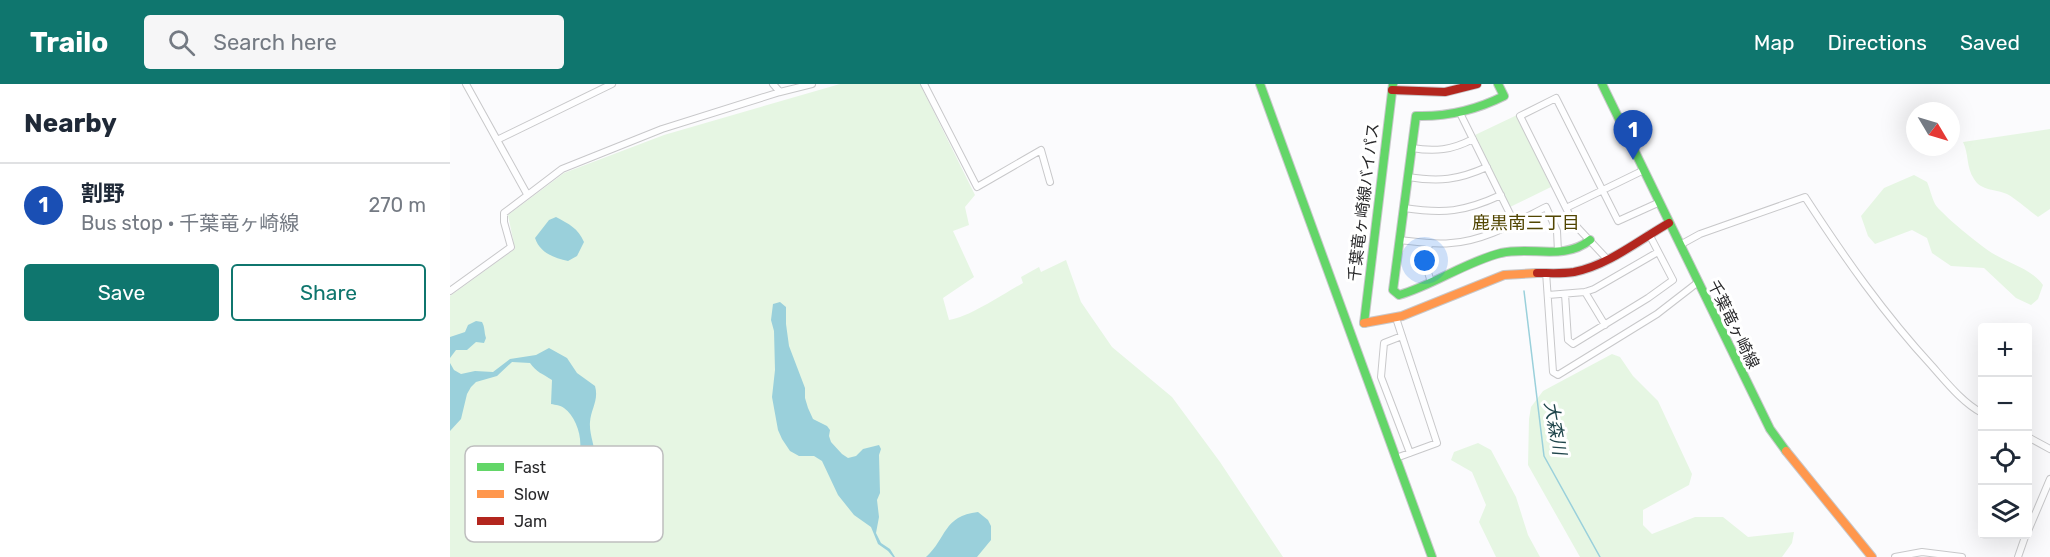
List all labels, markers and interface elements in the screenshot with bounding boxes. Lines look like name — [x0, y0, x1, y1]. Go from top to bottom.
search box — [144, 15, 564, 69]
text: Trailo — [30, 26, 108, 59]
icon: search — [165, 26, 198, 59]
text: Search here — [213, 29, 337, 56]
text: Map — [1754, 30, 1795, 55]
text: Directions — [1828, 30, 1927, 55]
text: Saved — [1960, 30, 2020, 55]
north arrow — [1906, 102, 1960, 156]
text: Nearby — [24, 108, 117, 139]
pin: 1 — [1614, 110, 1652, 160]
street label: 千葉竜ヶ崎線バイパス — [1344, 122, 1383, 282]
text: 割野 — [81, 180, 125, 207]
text: 1 — [39, 193, 48, 217]
text: 270 m — [369, 193, 426, 217]
text: Bus stop · 千葉竜ヶ崎線 — [81, 211, 299, 235]
district label: 鹿黒南三丁目 — [1472, 212, 1580, 234]
your location — [1410, 246, 1439, 275]
button: Save — [24, 264, 219, 321]
button: Share — [231, 264, 426, 321]
street label: 千葉竜ヶ崎線 — [1704, 277, 1763, 372]
map controls — [1978, 323, 2032, 539]
button: + — [1978, 323, 2032, 377]
button: − — [1978, 377, 2032, 431]
water label: 大森川 — [1539, 400, 1571, 458]
button: locate — [1978, 431, 2032, 485]
legend — [465, 446, 663, 542]
text: Fast — [514, 458, 546, 477]
text: Slow — [514, 485, 550, 504]
button: layers — [1978, 485, 2032, 539]
text: Jam — [514, 512, 547, 531]

